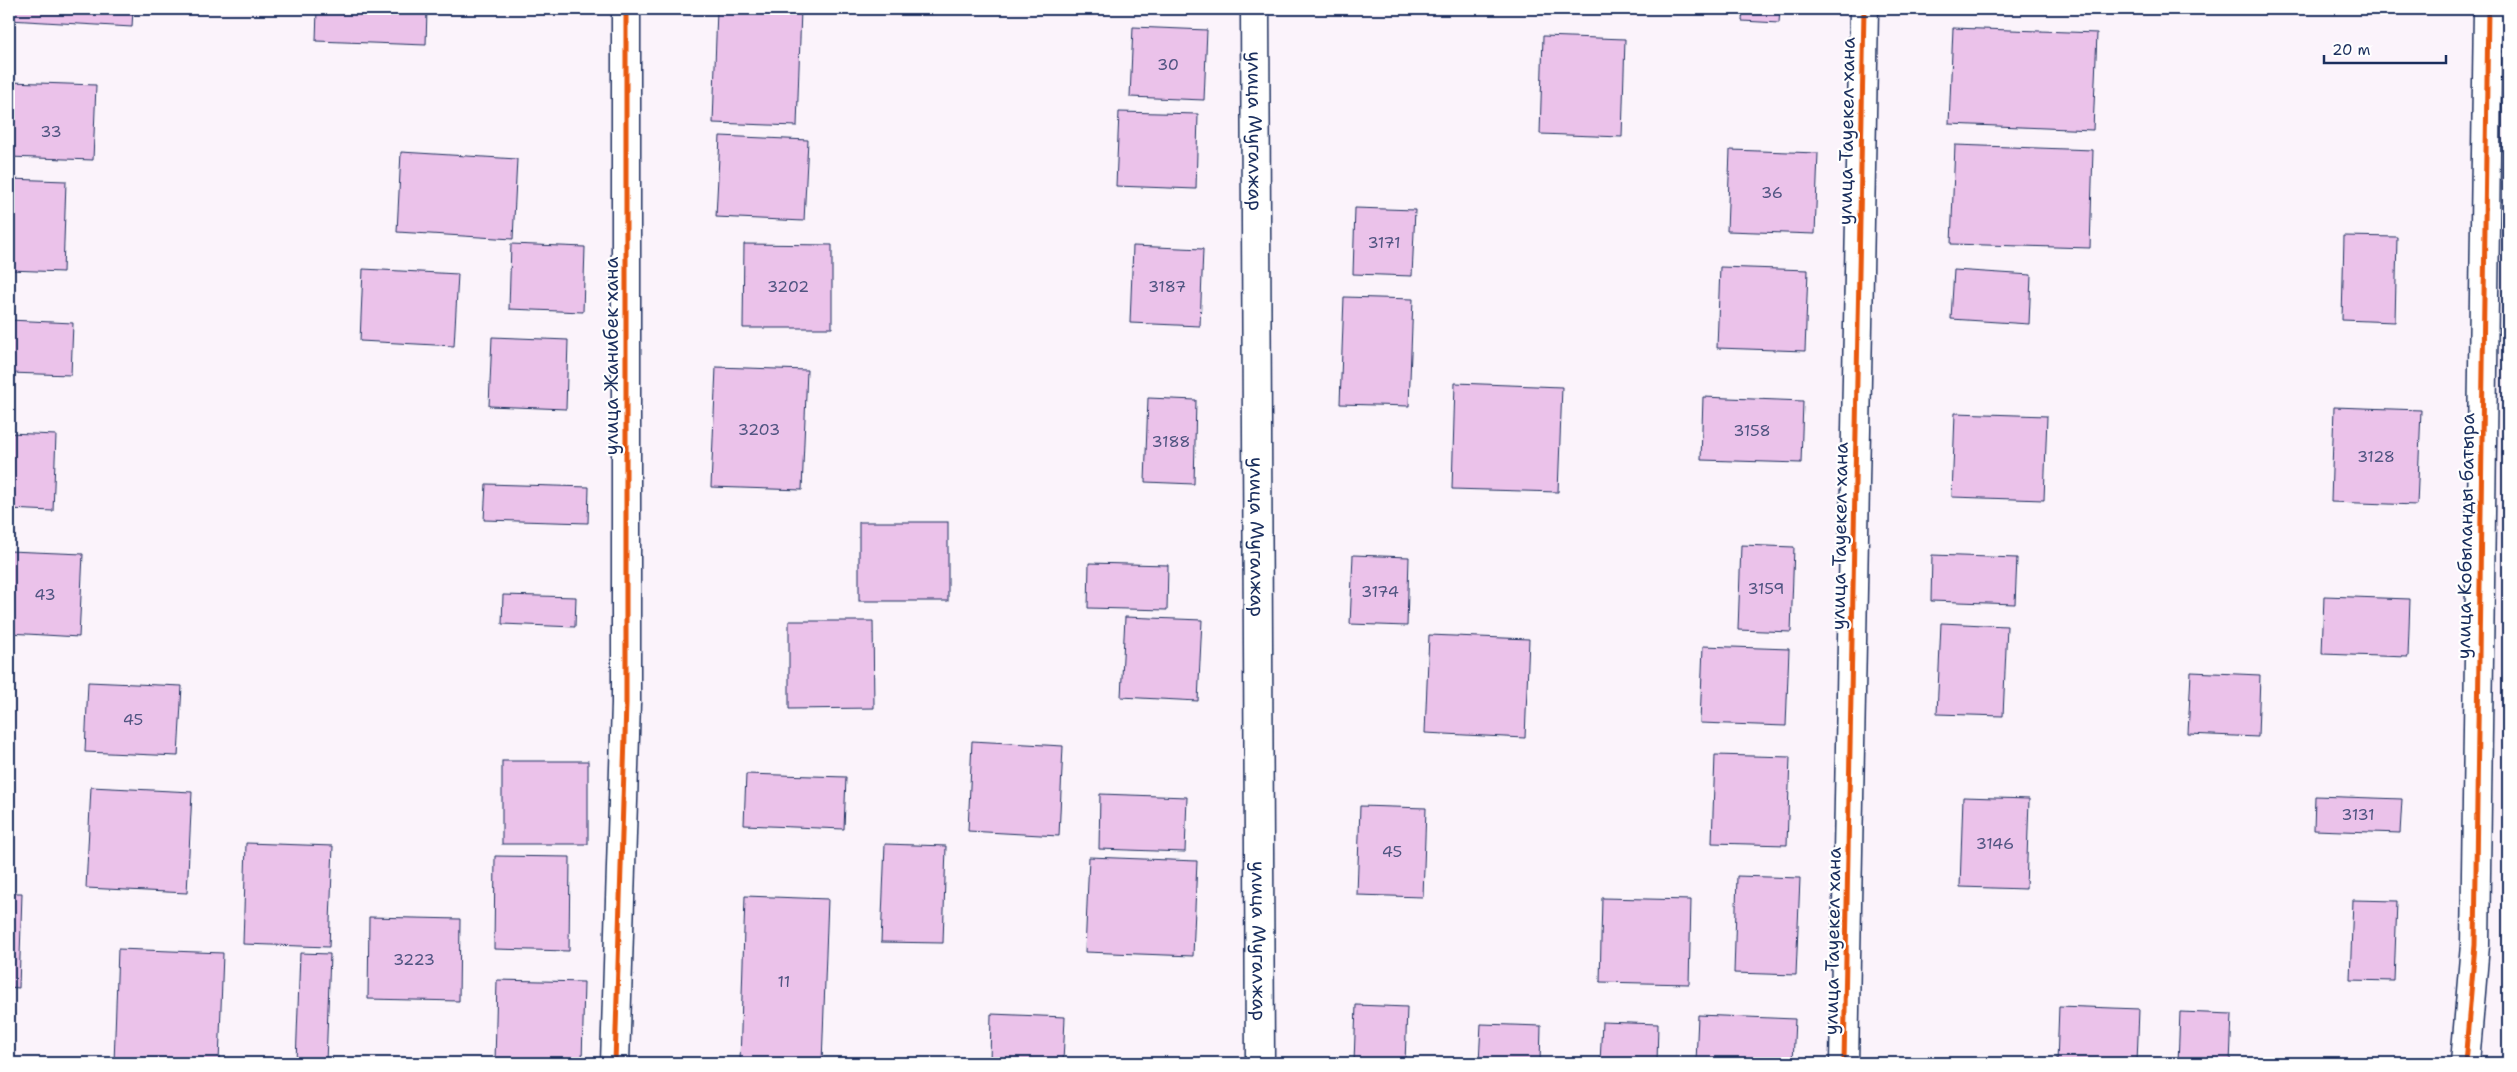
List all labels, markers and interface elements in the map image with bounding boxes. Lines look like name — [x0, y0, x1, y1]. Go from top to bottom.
scale bar — [2324, 32, 2447, 64]
street label: улица Тауекел хана — [1832, 37, 1861, 225]
text: 20 m — [2332, 40, 2371, 60]
street label: улица Мугалжар — [1242, 51, 1268, 211]
house number: 30 — [1157, 54, 1179, 75]
house number: 33 — [40, 121, 62, 142]
house number: 36 — [1761, 182, 1783, 203]
house number: 3171 — [1367, 232, 1401, 253]
street label: улица Жанибек хана — [599, 257, 624, 455]
house number: 3202 — [767, 276, 809, 297]
house number: 3187 — [1148, 276, 1186, 297]
street label: улица Кобыланды батыра — [2451, 412, 2480, 659]
house number: 3203 — [738, 419, 780, 440]
house number: 3158 — [1733, 420, 1771, 441]
house number: 3188 — [1152, 431, 1190, 452]
street label: улица Тауекел хана — [1825, 442, 1854, 630]
house number: 3128 — [2357, 446, 2395, 467]
street label: улица Мугалжар — [1244, 457, 1270, 617]
house number: 3159 — [1747, 578, 1785, 599]
house number: 3174 — [1361, 581, 1399, 602]
house number: 43 — [34, 584, 56, 605]
house number: 45 — [123, 709, 143, 730]
house number: 3131 — [2341, 804, 2375, 825]
house number: 3146 — [1976, 833, 2014, 854]
house number: 45 — [1382, 841, 1402, 862]
street label: улица Тауекел хана — [1818, 847, 1847, 1035]
street label: улица Мугалжар — [1246, 861, 1272, 1021]
house number: 3223 — [393, 949, 435, 970]
house number: 11 — [778, 971, 790, 992]

